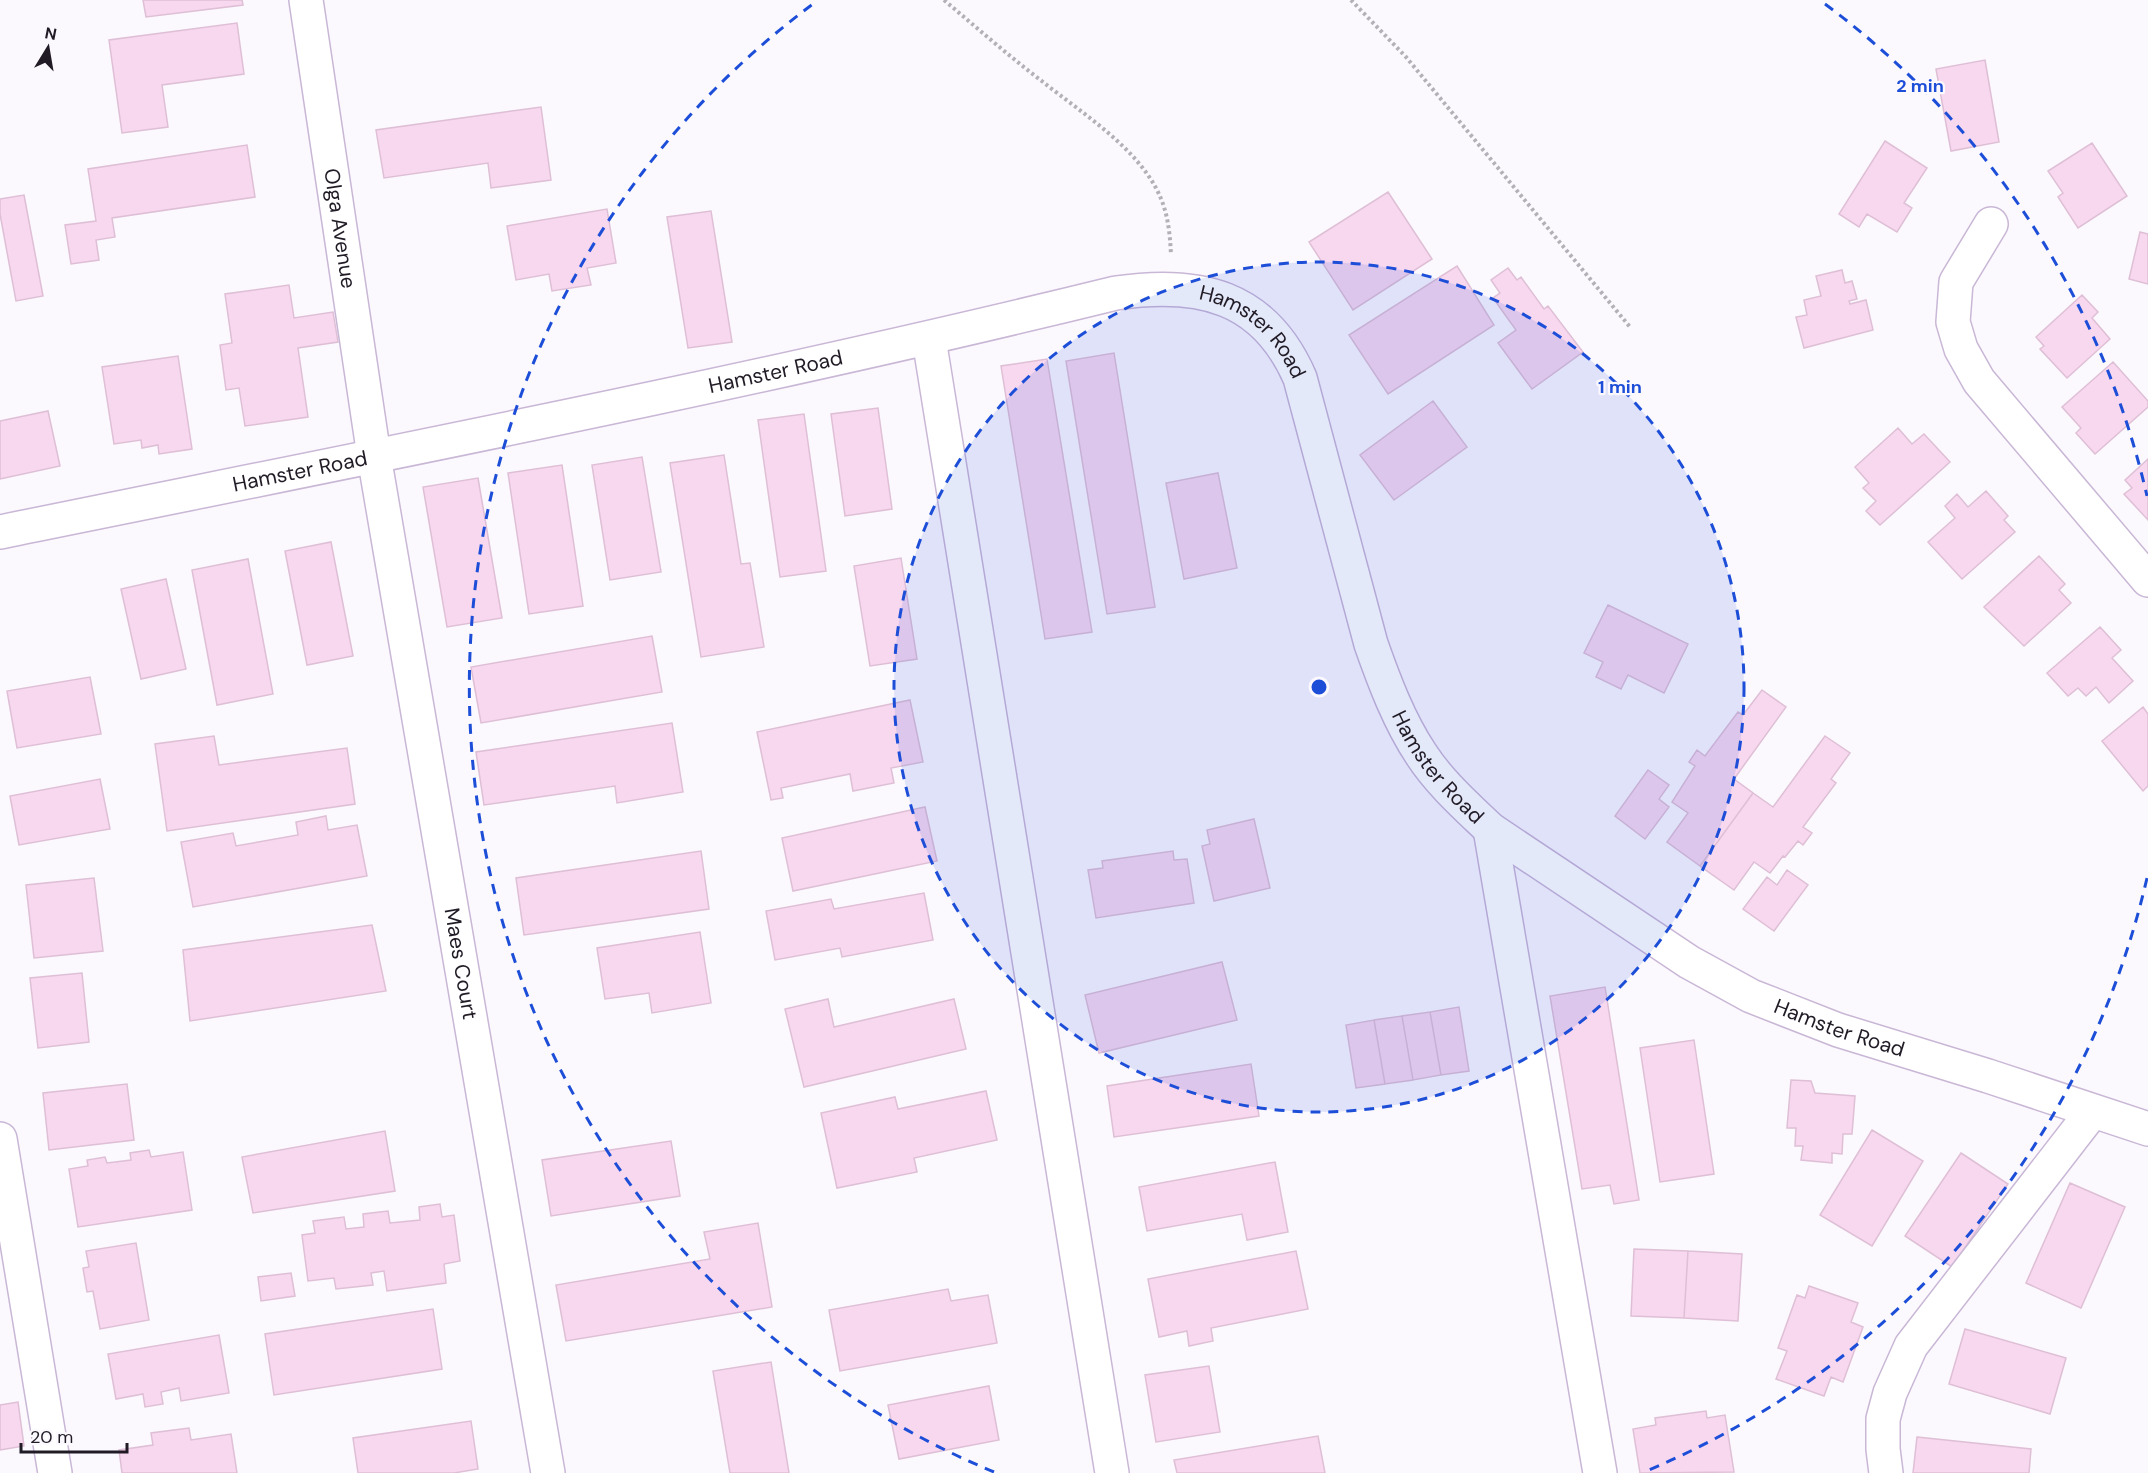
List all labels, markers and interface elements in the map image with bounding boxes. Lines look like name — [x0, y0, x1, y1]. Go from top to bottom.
north arrow — [18, 18, 78, 78]
text: N — [43, 22, 58, 45]
text: 2 min — [1896, 74, 1944, 98]
street label: Olga Avenue — [317, 167, 363, 290]
street label: Hamster Road — [1197, 279, 1312, 383]
street label: Hamster Road — [706, 343, 845, 400]
text: 1 min — [1598, 375, 1642, 399]
street label: Hamster Road — [230, 444, 370, 499]
centre of rings — [1309, 677, 1329, 697]
street label: Hamster Road — [1385, 706, 1490, 830]
street label: Maes Court — [438, 906, 484, 1022]
street label: Hamster Road — [1770, 992, 1908, 1064]
scale bar — [21, 1416, 128, 1454]
text: 20 m — [30, 1425, 73, 1449]

